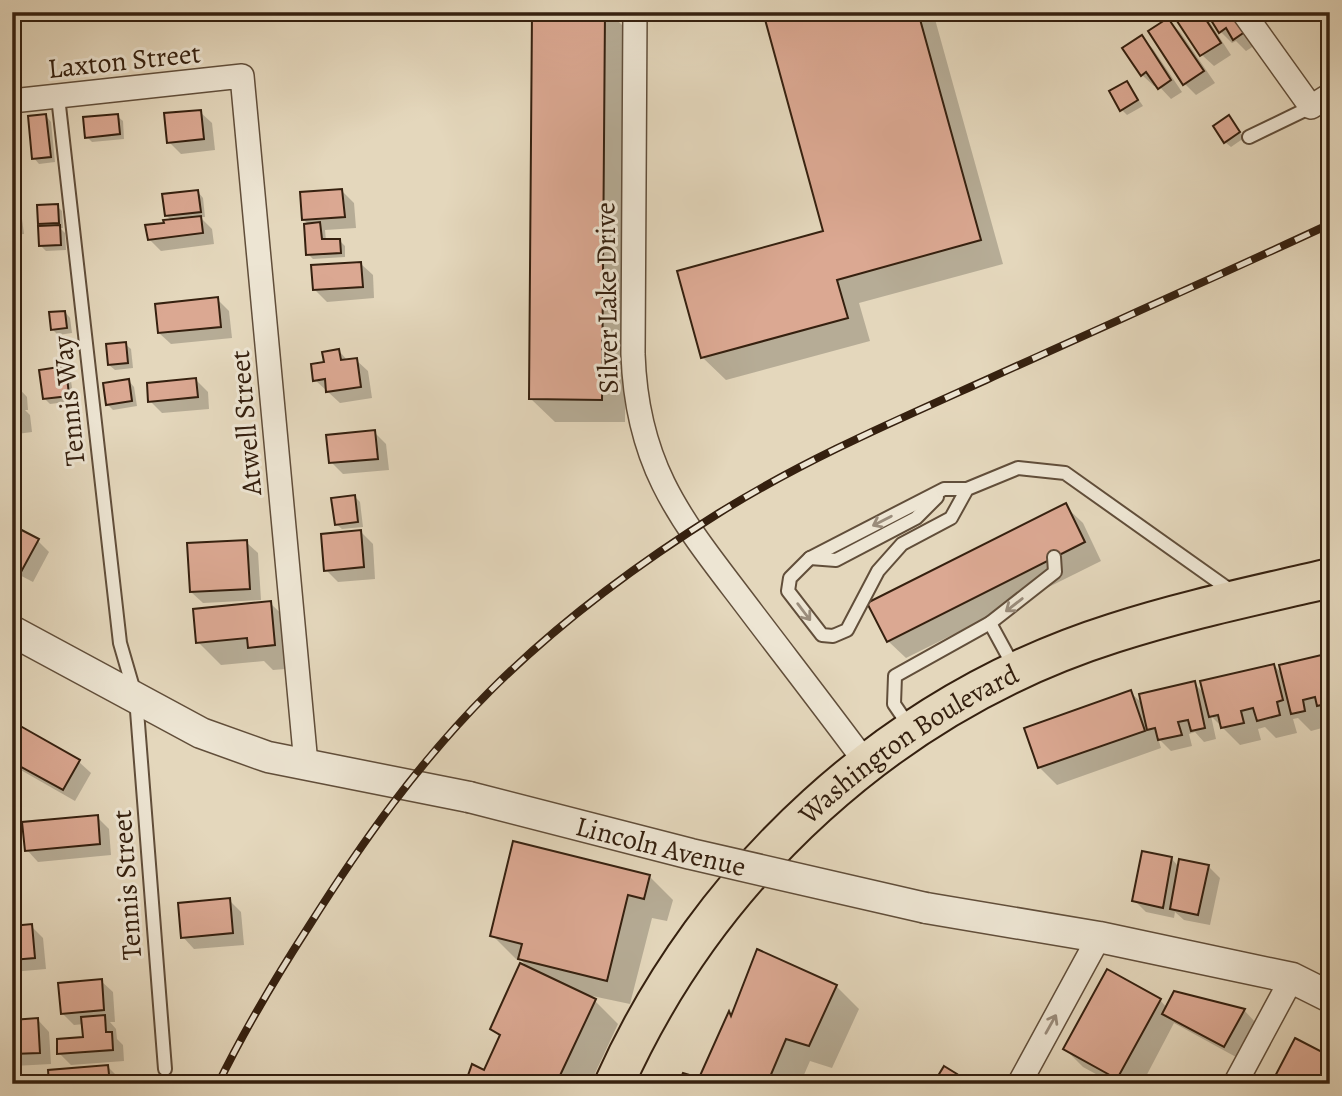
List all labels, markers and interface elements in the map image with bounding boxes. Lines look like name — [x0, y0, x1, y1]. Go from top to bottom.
street label: Laxton Street — [46, 34, 202, 88]
street label: Silver Lake Drive — [586, 202, 628, 394]
street label: Tennis Way — [43, 334, 95, 468]
street label: Atwell Street — [221, 349, 271, 498]
one-way arrow — [872, 514, 892, 528]
one-way arrow — [1005, 597, 1023, 612]
one-way arrow — [797, 602, 812, 621]
street label: Washington Boulevard — [790, 655, 1026, 834]
street label: Lincoln Avenue — [572, 807, 749, 886]
street label: Tennis Street — [103, 809, 151, 961]
one-way arrow — [1045, 1014, 1058, 1035]

